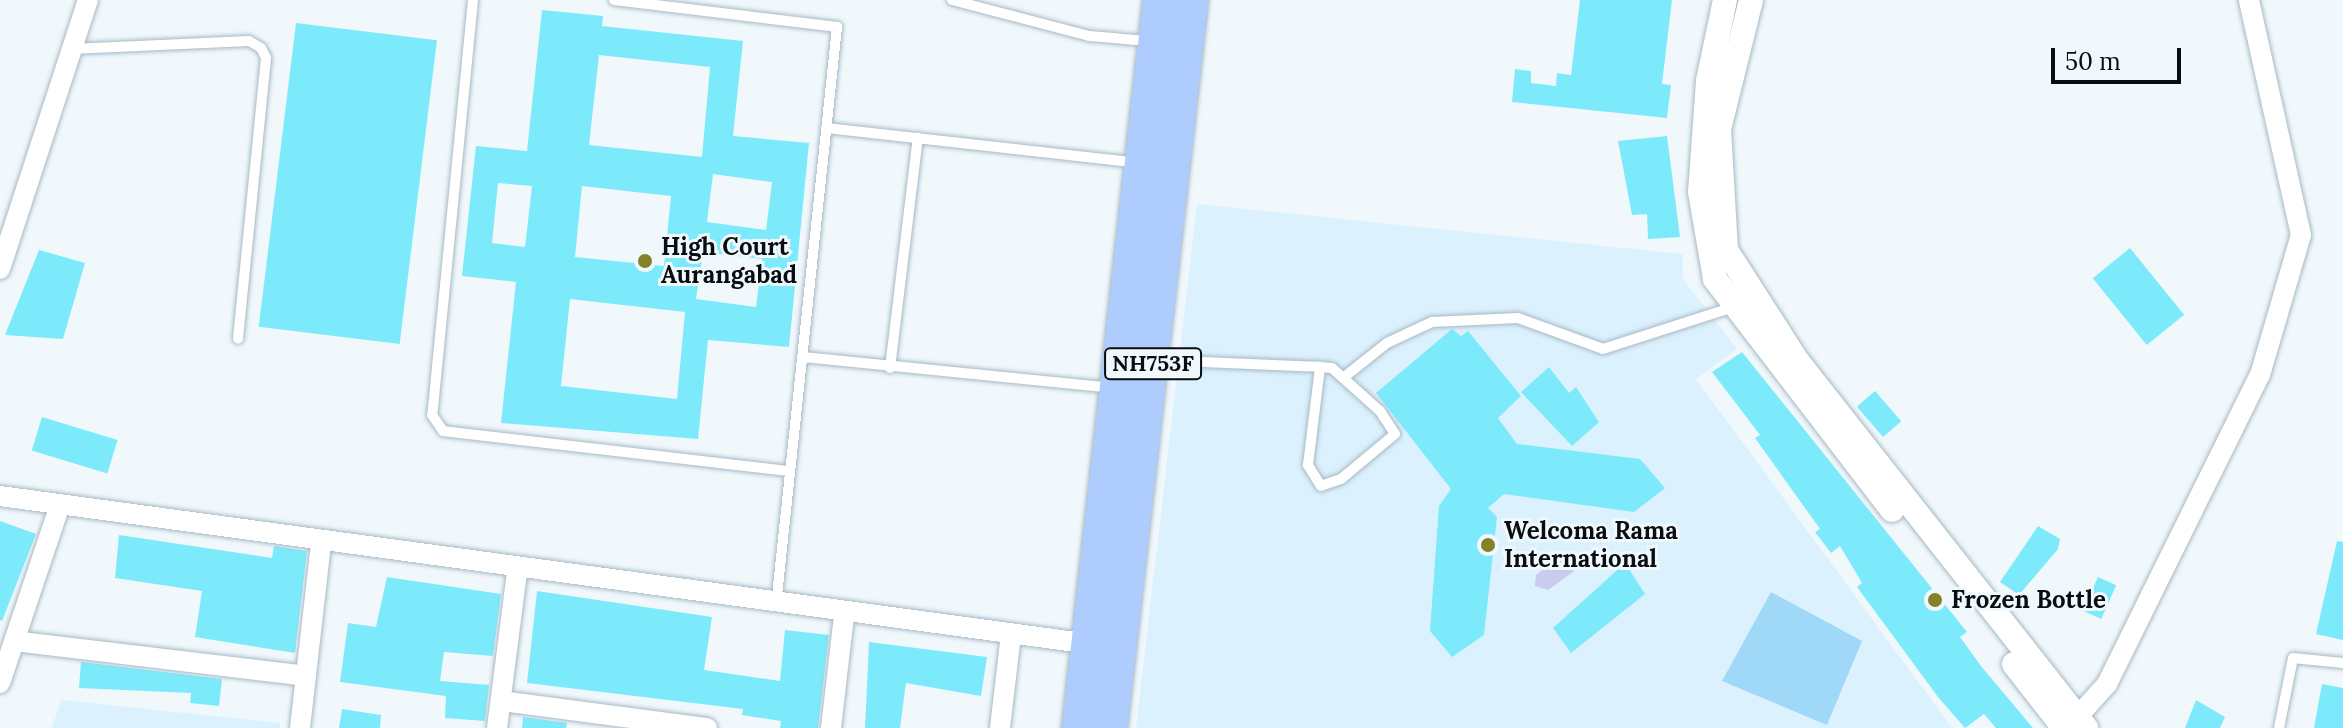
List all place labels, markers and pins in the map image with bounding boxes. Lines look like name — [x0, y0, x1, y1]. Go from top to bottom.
place label: High Court Aurangabad — [661, 233, 797, 289]
marker: High Court Aurangabad — [636, 252, 654, 270]
place label: Welcoma Rama International — [1504, 517, 1678, 573]
marker: Welcoma Rama International — [1479, 536, 1497, 554]
place label: Frozen Bottle — [1951, 586, 2106, 614]
marker: Frozen Bottle — [1926, 591, 1944, 609]

